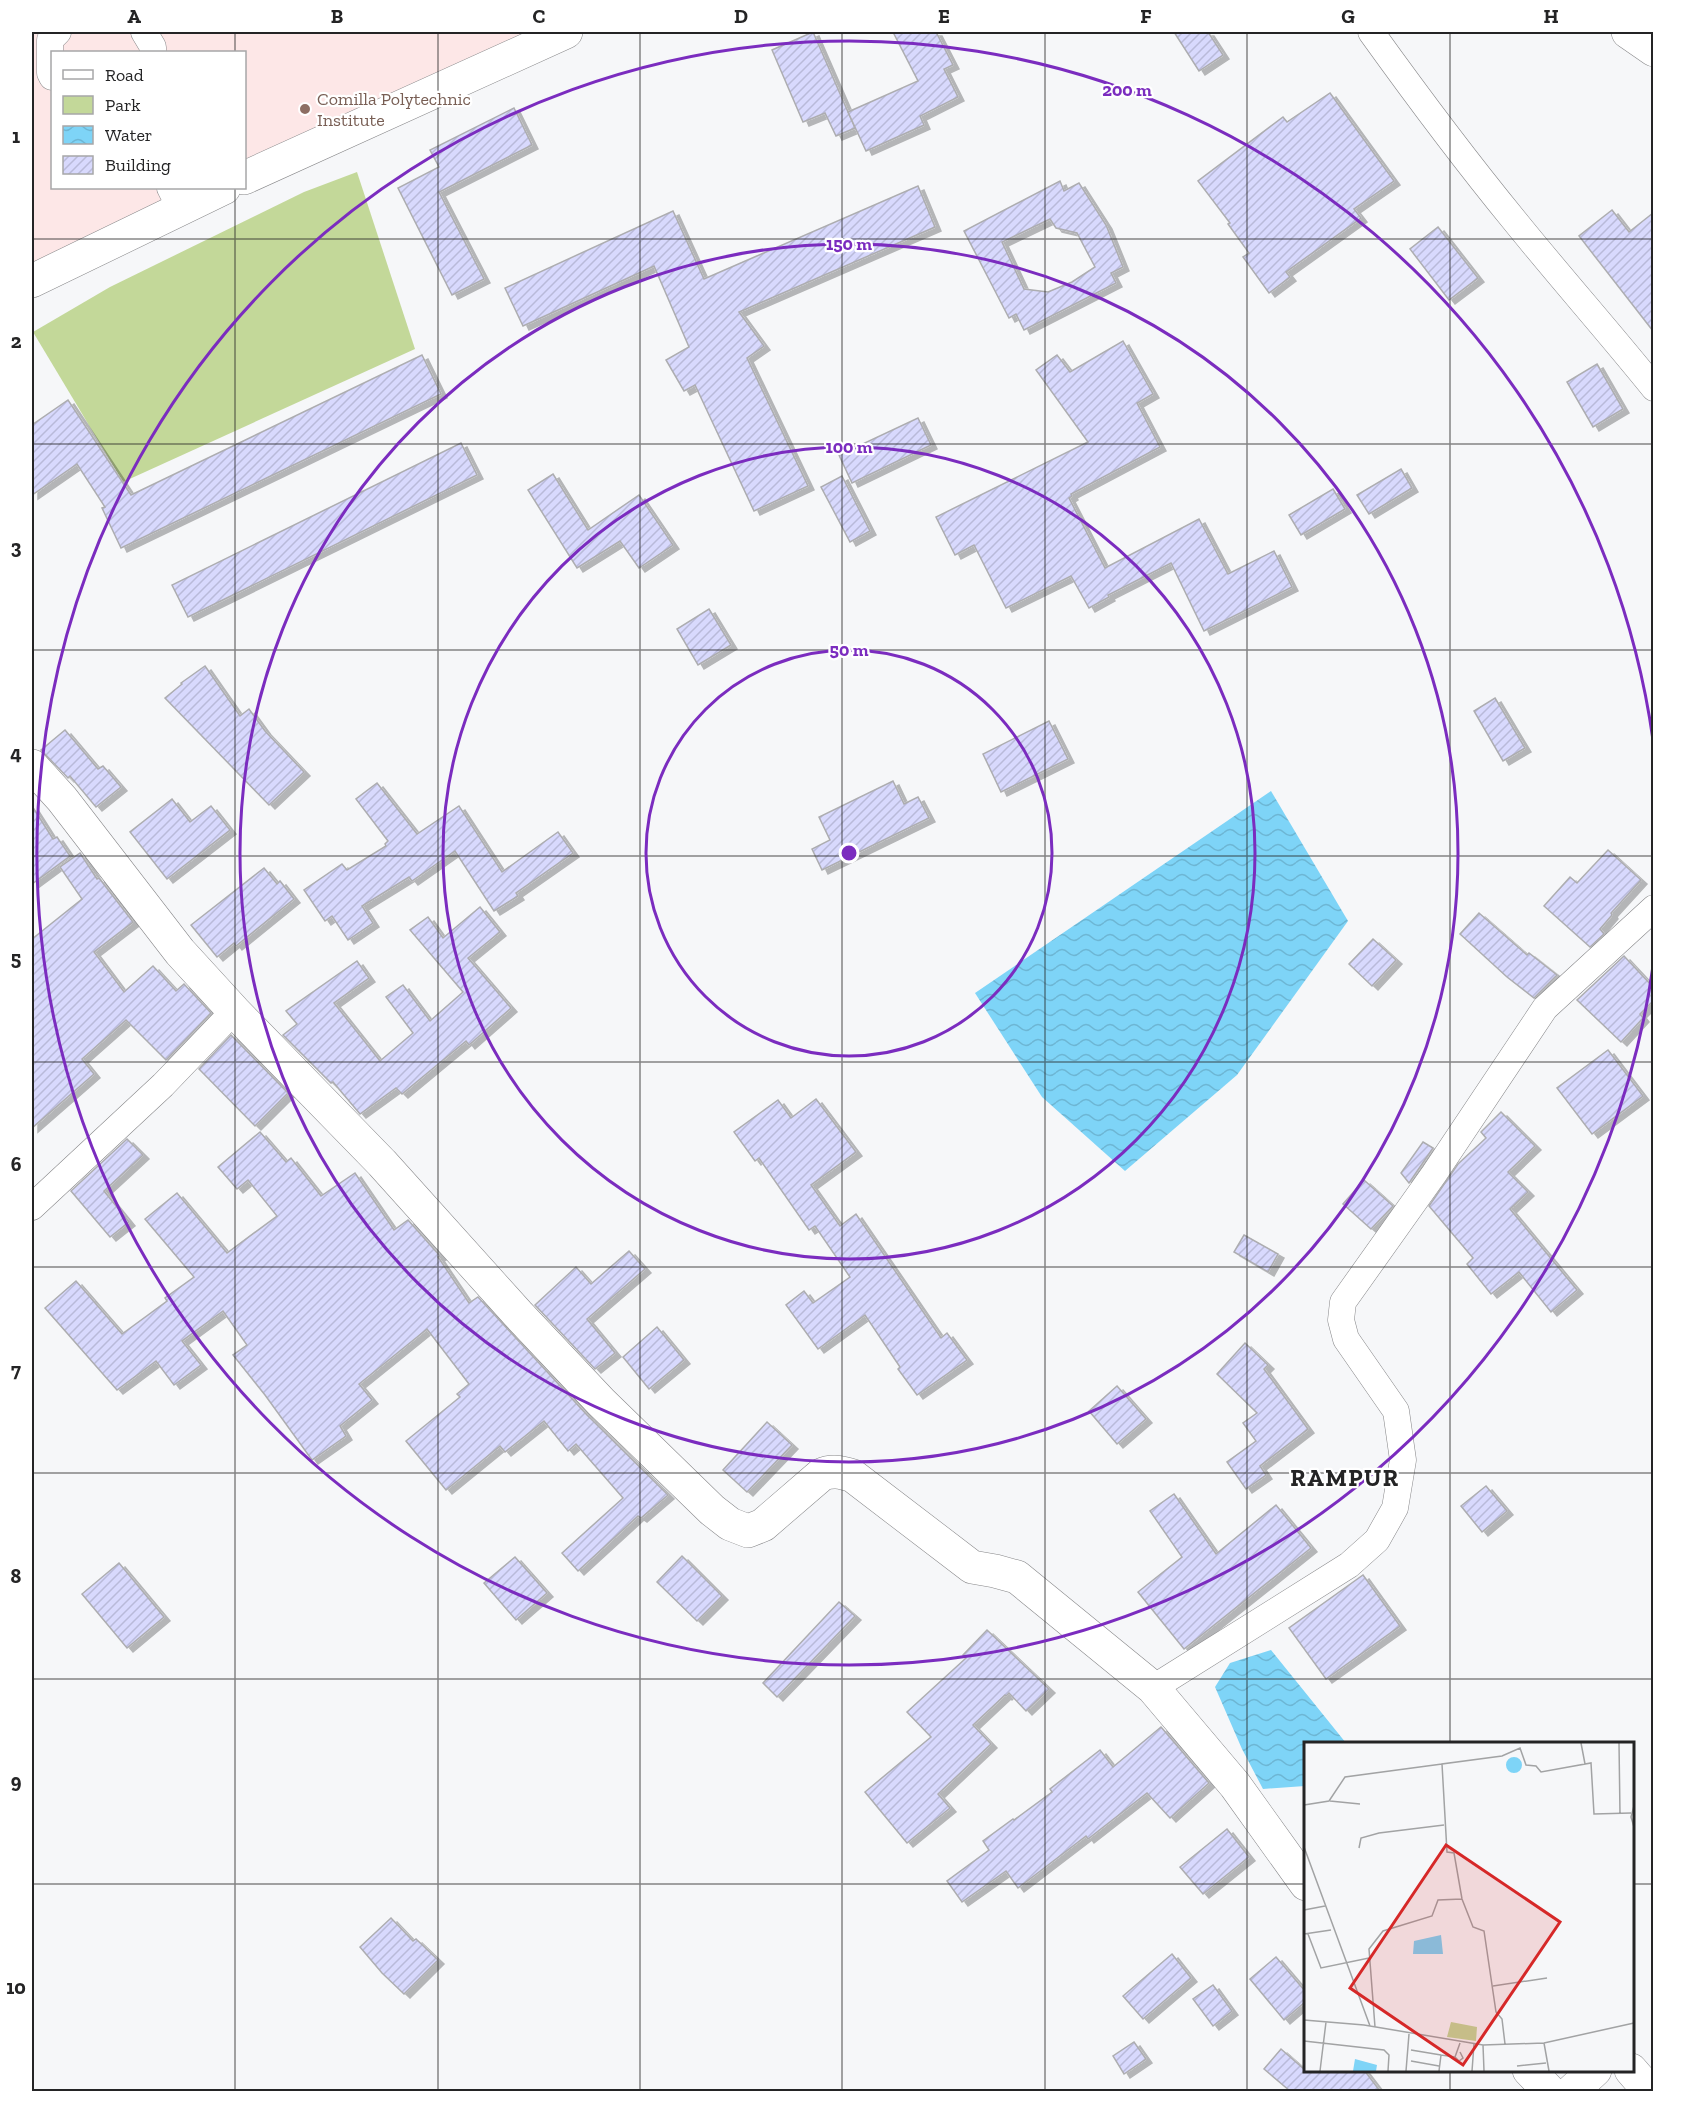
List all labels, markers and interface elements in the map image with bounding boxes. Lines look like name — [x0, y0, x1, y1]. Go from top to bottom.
text: A — [127, 4, 141, 28]
text: B — [331, 4, 343, 28]
text: C — [533, 4, 546, 28]
text: D — [734, 4, 748, 28]
text: E — [938, 4, 950, 28]
text: F — [1140, 4, 1152, 28]
text: G — [1341, 4, 1355, 28]
text: H — [1543, 4, 1559, 28]
legend — [51, 51, 246, 189]
text: Road — [105, 64, 144, 86]
text: 200 m — [1102, 79, 1152, 101]
place label: Comilla Polytechnic Institute — [317, 88, 471, 131]
text: Park — [105, 94, 141, 116]
marker: Comilla Polytechnic Institute — [298, 102, 312, 116]
text: 1 — [12, 124, 20, 148]
text: Water — [105, 124, 152, 146]
text: Building — [105, 154, 171, 176]
text: 150 m — [826, 233, 872, 255]
text: 2 — [11, 329, 22, 353]
text: 100 m — [825, 436, 873, 458]
text: 3 — [11, 535, 22, 559]
text: 50 m — [830, 639, 869, 661]
text: 4 — [10, 741, 22, 765]
centre of rings — [839, 843, 859, 863]
text: 5 — [11, 946, 21, 970]
text: 6 — [11, 1152, 22, 1176]
text: 7 — [11, 1358, 21, 1382]
district label: RAMPUR — [1290, 1463, 1400, 1492]
text: 8 — [11, 1564, 22, 1588]
inset map — [1304, 1742, 1634, 2072]
text: 9 — [11, 1769, 22, 1793]
text: 10 — [6, 1975, 26, 1999]

